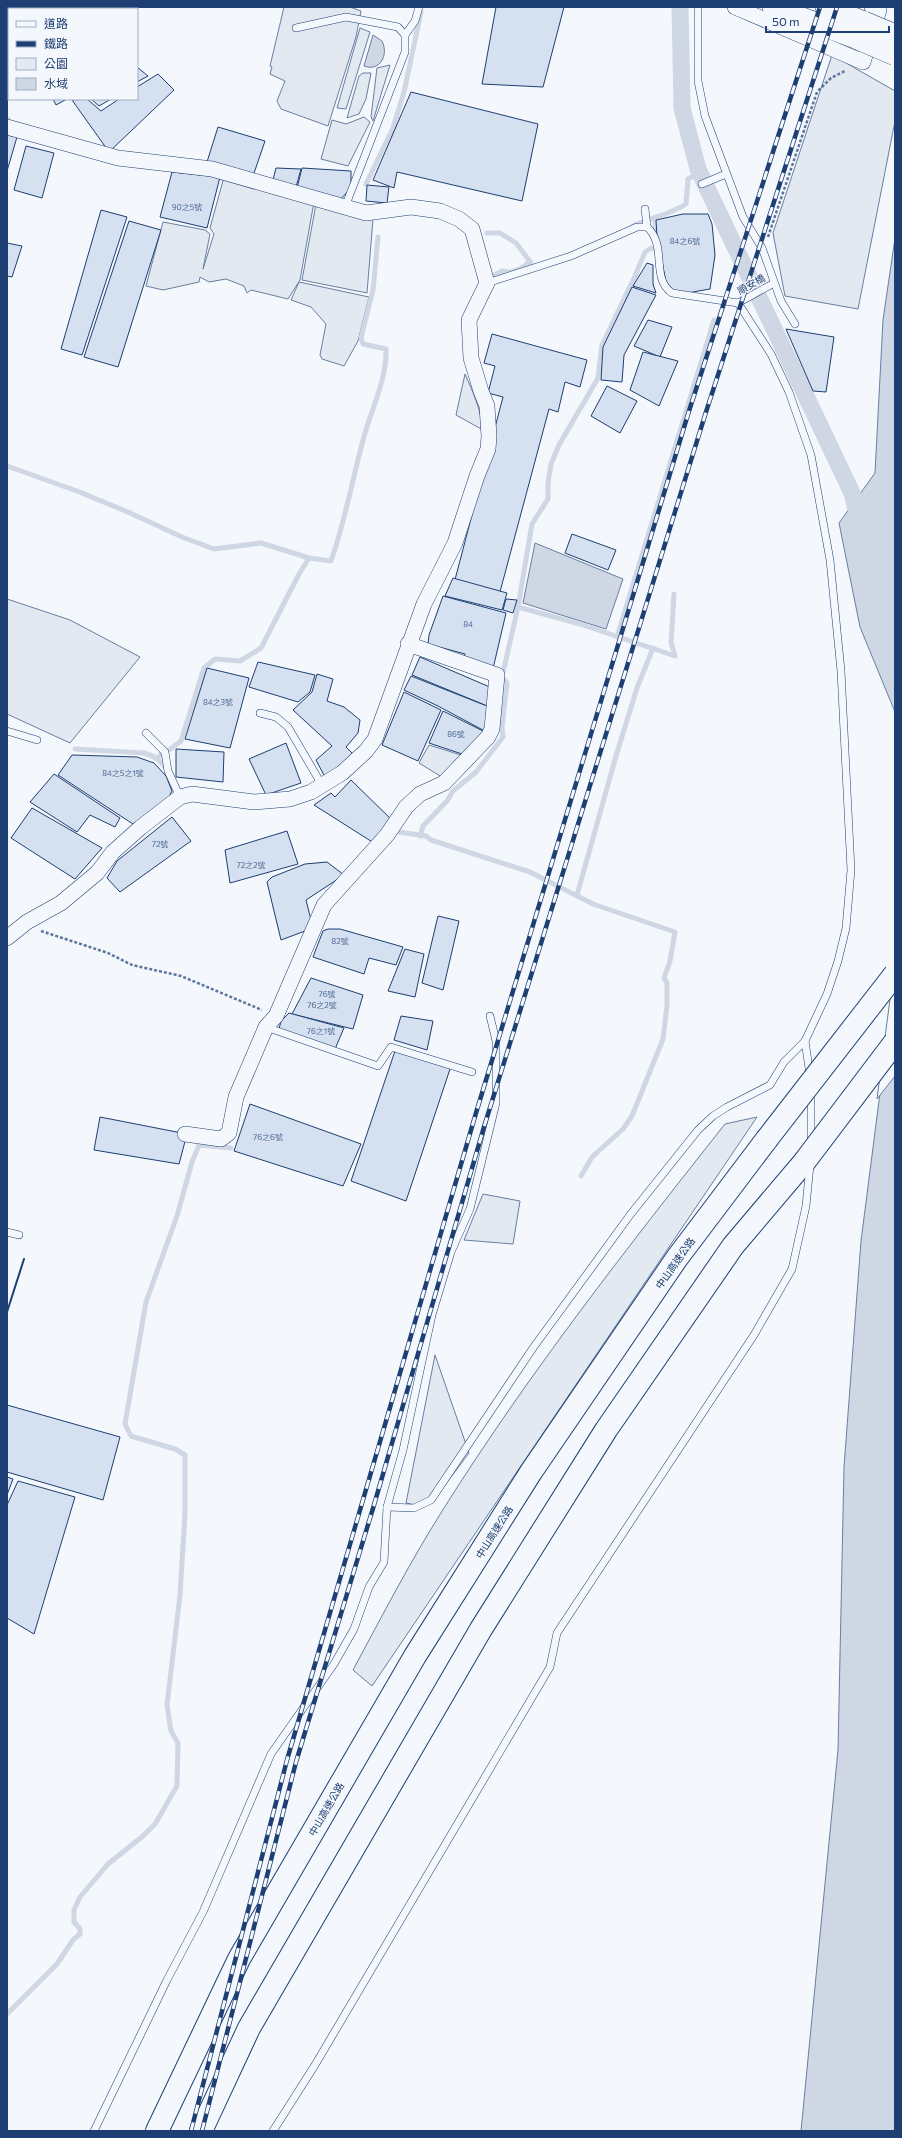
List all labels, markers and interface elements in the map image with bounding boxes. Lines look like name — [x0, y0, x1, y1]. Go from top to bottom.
legend — [8, 8, 138, 100]
scale bar — [766, 8, 889, 34]
text: 50 m — [772, 14, 800, 28]
text: 道路 — [44, 16, 68, 30]
text: 鐵路 — [44, 36, 68, 50]
text: 公園 — [44, 56, 68, 70]
text: 水域 — [44, 76, 68, 90]
house number: 90之5號 — [172, 202, 202, 212]
house number: 84之6號 — [670, 236, 700, 246]
street label: 順安橋 — [735, 271, 767, 297]
house number: 84 — [463, 619, 473, 629]
house number: 84之3號 — [203, 697, 233, 707]
house number: 86號 — [447, 729, 465, 739]
house number: 84之5之1號 — [102, 768, 144, 778]
house number: 72號 — [152, 839, 168, 849]
house number: 72之2號 — [236, 860, 266, 870]
house number: 82號 — [331, 936, 349, 946]
house number: 76號 — [318, 989, 336, 999]
house number: 76之2號 — [307, 1000, 337, 1010]
house number: 76之1號 — [307, 1026, 335, 1036]
house number: 76之6號 — [253, 1132, 283, 1142]
street label: 中山高速公路 — [653, 1235, 697, 1291]
street label: 中山高速公路 — [473, 1503, 515, 1561]
street label: 中山高速公路 — [306, 1780, 346, 1838]

